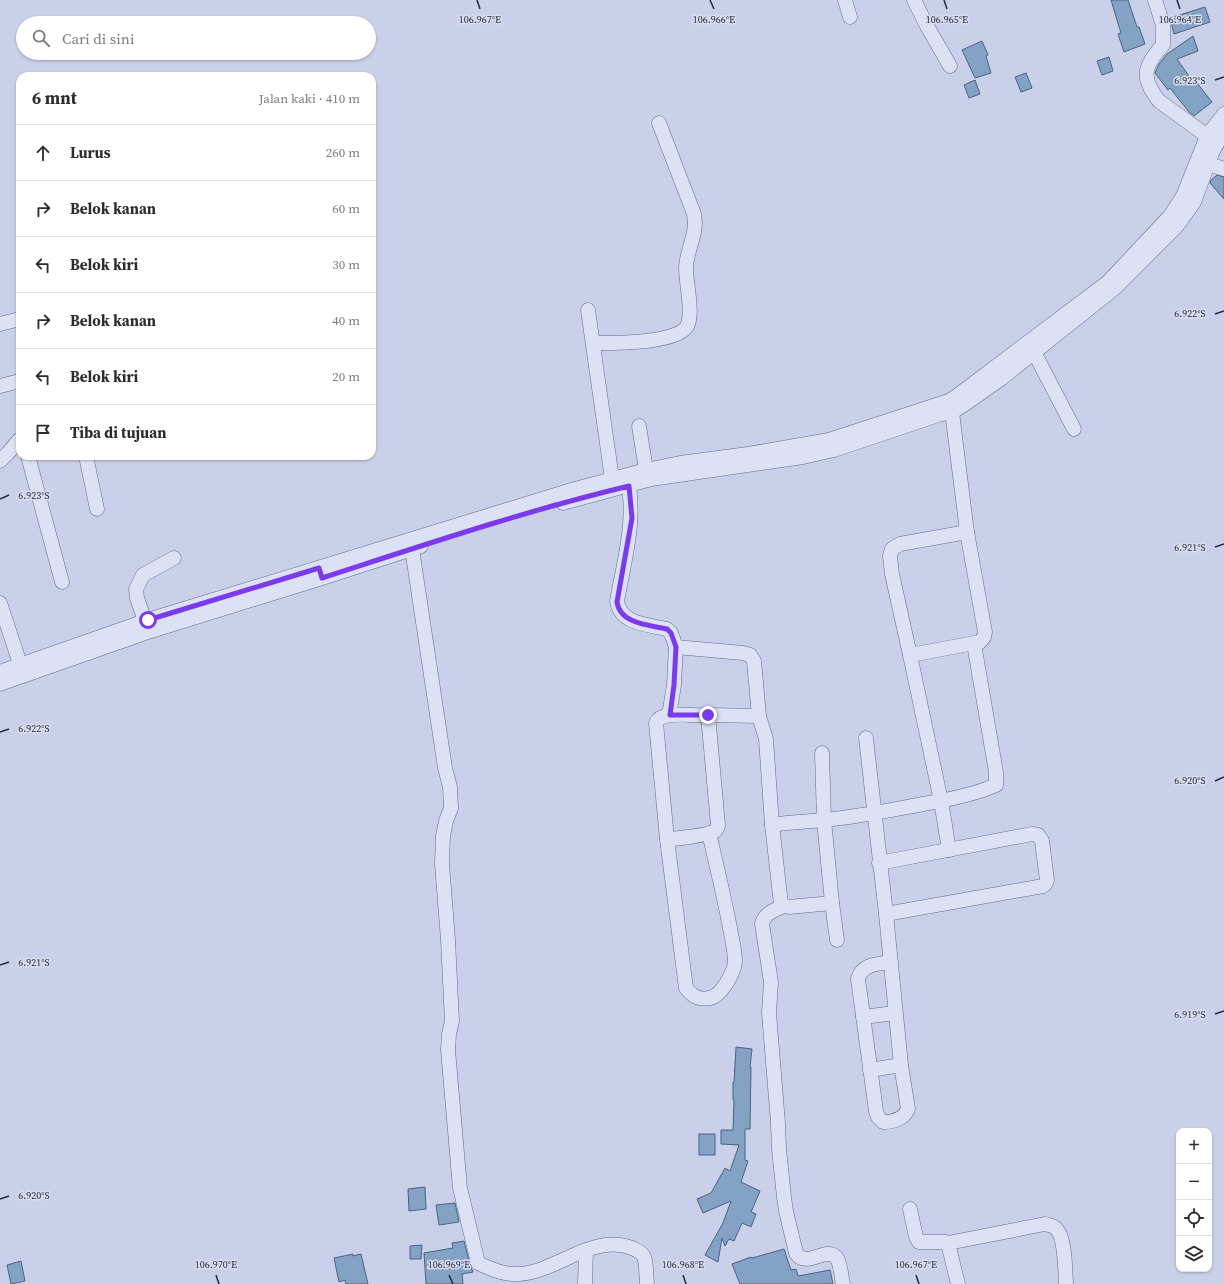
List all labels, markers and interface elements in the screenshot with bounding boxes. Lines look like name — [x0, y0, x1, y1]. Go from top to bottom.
text: 106.967°E — [459, 13, 501, 26]
text: 106.966°E — [693, 13, 735, 26]
text: 106.965°E — [926, 13, 968, 26]
text: 106.964°E — [1159, 13, 1201, 26]
search box — [16, 16, 376, 60]
icon: search — [30, 27, 52, 49]
text: Cari di sini — [62, 28, 134, 49]
text: 6.923°S — [1174, 74, 1206, 87]
text: 6 mnt — [32, 86, 77, 110]
text: Jalan kaki · 410 m — [259, 90, 360, 107]
icon: ahead — [32, 142, 54, 164]
text: Lurus — [70, 142, 111, 163]
text: 260 m — [326, 144, 360, 161]
icon: right — [32, 198, 54, 220]
text: Belok kanan — [70, 198, 156, 219]
text: 60 m — [332, 200, 360, 217]
icon: left — [32, 254, 54, 276]
text: Belok kiri — [70, 254, 138, 275]
text: 30 m — [332, 256, 360, 273]
text: 6.922°S — [1174, 307, 1206, 320]
icon: right — [32, 310, 54, 332]
text: Belok kanan — [70, 310, 156, 331]
text: 40 m — [332, 312, 360, 329]
icon: left — [32, 366, 54, 388]
text: Belok kiri — [70, 366, 138, 387]
text: 20 m — [332, 368, 360, 385]
icon: arrive — [32, 422, 54, 444]
text: Tiba di tujuan — [70, 422, 166, 443]
text: 6.923°S — [18, 489, 50, 502]
text: 6.921°S — [1174, 541, 1206, 554]
route start — [139, 611, 157, 629]
route end — [699, 706, 717, 724]
text: 6.922°S — [18, 722, 50, 735]
text: 6.920°S — [1174, 774, 1206, 787]
text: 6.921°S — [18, 956, 50, 969]
text: 6.919°S — [1174, 1008, 1206, 1021]
map controls — [1176, 1128, 1212, 1272]
button: + — [1176, 1128, 1212, 1164]
button: − — [1176, 1164, 1212, 1200]
text: 6.920°S — [18, 1189, 50, 1202]
button: locate — [1176, 1200, 1212, 1236]
button: layers — [1176, 1236, 1212, 1272]
text: 106.970°E — [195, 1258, 237, 1271]
text: 106.969°E — [428, 1258, 470, 1271]
text: 106.968°E — [662, 1258, 704, 1271]
text: 106.967°E — [895, 1258, 937, 1271]

